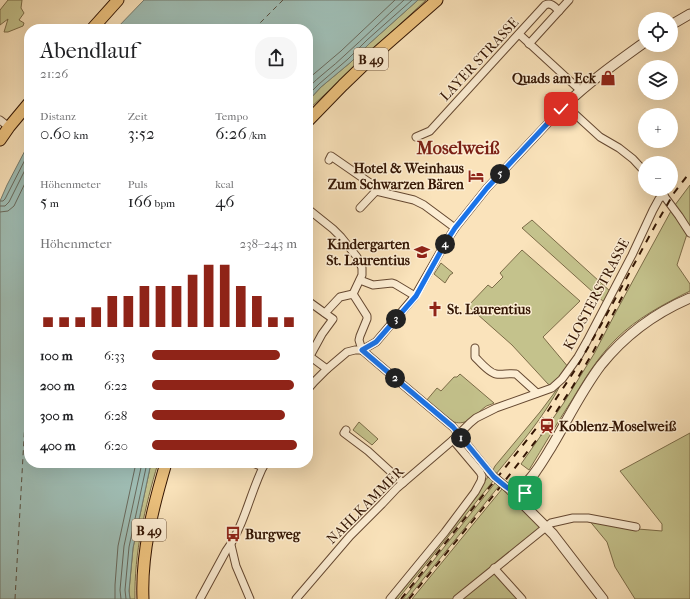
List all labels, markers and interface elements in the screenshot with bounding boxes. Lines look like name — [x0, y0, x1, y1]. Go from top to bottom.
map controls — [638, 12, 678, 196]
button: locate — [638, 12, 678, 52]
street label: LAYER STRASSE — [436, 14, 523, 104]
button: share — [255, 37, 297, 79]
text: Abendlauf — [40, 38, 137, 64]
road number: B 49 — [354, 48, 388, 70]
button: layers — [638, 60, 678, 100]
text: 21:26 — [40, 66, 68, 81]
shop icon: Quads am Eck — [599, 69, 617, 87]
place label: Quads am Eck — [512, 70, 597, 87]
pin — [544, 92, 578, 126]
icon: check — [550, 98, 572, 120]
button: + — [638, 108, 678, 148]
text: Distanz — [40, 110, 76, 123]
text: Zeit — [128, 110, 148, 123]
text: Tempo — [215, 110, 248, 123]
text: 0.60 — [40, 123, 71, 143]
text: 3:52 — [128, 123, 155, 143]
text: 6:26 — [215, 123, 247, 143]
text: km — [71, 129, 88, 142]
text: /km — [247, 129, 266, 142]
district label: Moselweiß — [416, 138, 500, 159]
button: − — [638, 156, 678, 196]
place label: Hotel & Weinhaus Zum Schwarzen Bären — [328, 160, 465, 193]
pin: 5 — [490, 164, 510, 184]
hotel icon: Hotel & Weinhaus Zum Schwarzen Bären — [467, 167, 485, 185]
text: 5 — [498, 167, 502, 180]
text: Höhenmeter — [40, 178, 101, 191]
text: Puls — [128, 178, 148, 191]
text: kcal — [215, 178, 234, 191]
text: 5 — [40, 191, 47, 211]
text: 166 — [128, 191, 152, 211]
text: 46 — [215, 191, 235, 211]
text: m — [47, 197, 59, 210]
text: bpm — [152, 197, 175, 210]
pin: 4 — [435, 234, 455, 254]
street label: KLOSTERSTRASSE — [560, 235, 633, 353]
text: Höhenmeter — [40, 236, 112, 251]
text: 238–243 m — [239, 236, 297, 251]
place label: Kindergarten St. Laurentius — [326, 236, 411, 269]
text: 4 — [442, 237, 448, 250]
school or university icon: Kindergarten St. Laurentius — [413, 243, 431, 261]
church icon: St. Laurentius — [426, 300, 444, 318]
place label: St. Laurentius — [447, 301, 532, 318]
pin: 3 — [386, 309, 406, 329]
text: 3 — [394, 312, 398, 325]
text: 100 m — [40, 348, 73, 363]
text: 6:33 — [104, 348, 125, 363]
pin: 2 — [385, 368, 405, 388]
text: 2 — [392, 371, 398, 384]
text: 200 m — [40, 378, 75, 393]
text: 6:22 — [104, 378, 128, 393]
text: 300 m — [40, 408, 73, 423]
text: 6:28 — [104, 408, 127, 423]
station icon: Koblenz-Moselweiß — [538, 417, 556, 435]
place label: Koblenz-Moselweiß — [559, 418, 677, 435]
pin: 1 — [451, 428, 471, 448]
text: 1 — [459, 431, 463, 444]
text: 400 m — [40, 438, 76, 453]
text: 6:20 — [104, 438, 128, 453]
street label: NAHLKAMMER — [323, 462, 408, 548]
pin — [508, 476, 542, 510]
icon: arrive — [514, 482, 536, 504]
road number: B 49 — [132, 519, 166, 541]
bus stop icon: Burgweg — [224, 525, 242, 543]
place label: Burgweg — [245, 526, 301, 543]

